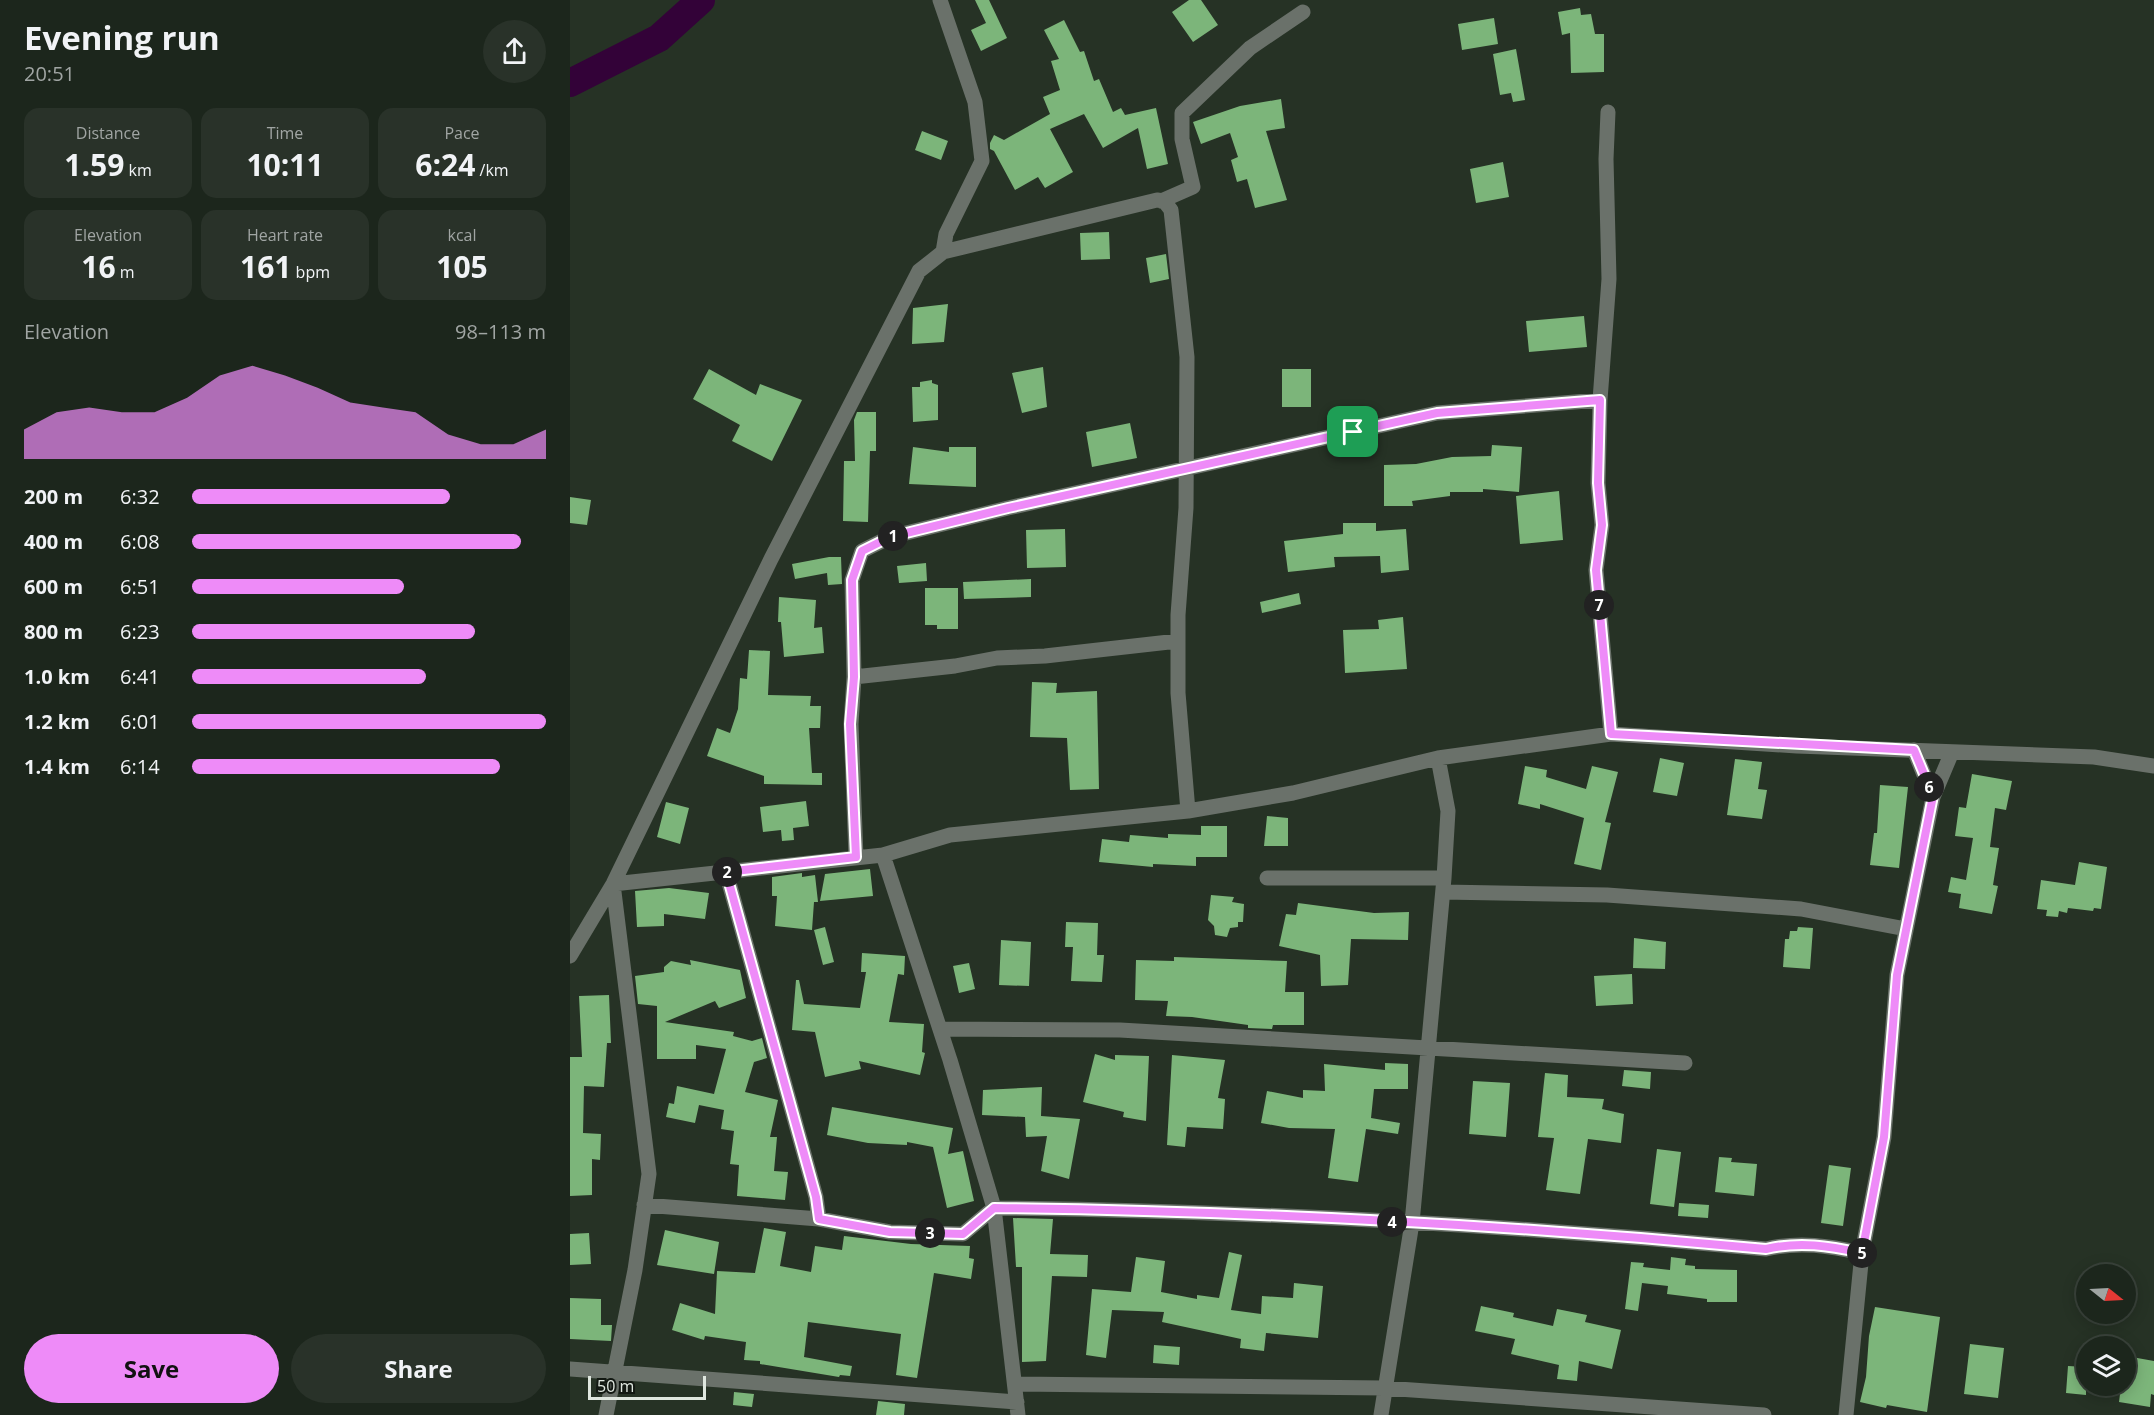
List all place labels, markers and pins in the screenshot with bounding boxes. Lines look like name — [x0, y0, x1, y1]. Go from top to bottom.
pin — [1327, 406, 1378, 457]
pin: 1 — [878, 521, 908, 551]
pin: 7 — [1584, 590, 1614, 620]
pin: 6 — [1914, 772, 1944, 802]
pin: 2 — [712, 857, 742, 887]
pin: 4 — [1377, 1207, 1407, 1237]
pin: 3 — [915, 1218, 945, 1248]
pin: 5 — [1847, 1238, 1877, 1268]

